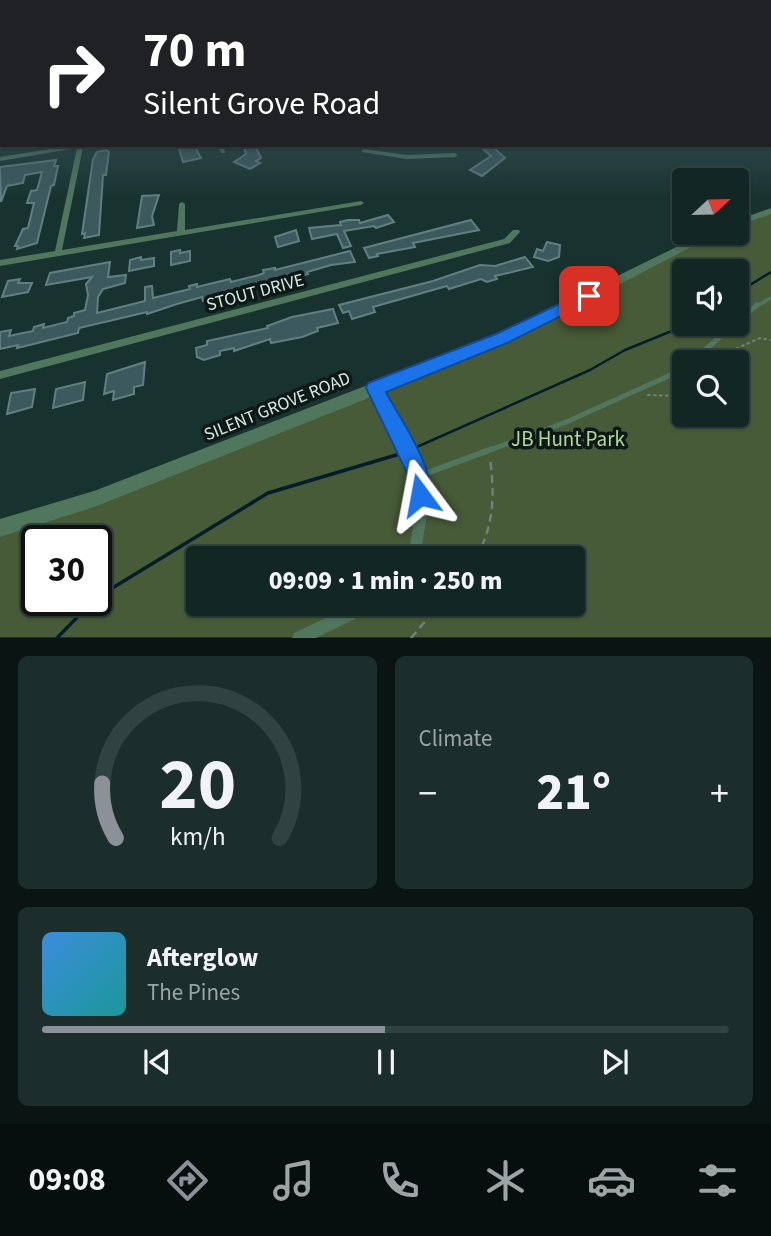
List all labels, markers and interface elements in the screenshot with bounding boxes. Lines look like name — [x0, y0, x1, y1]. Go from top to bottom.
text: 70 m — [143, 16, 247, 86]
icon: right — [28, 28, 119, 119]
text: Silent Grove Road — [143, 81, 380, 127]
north arrow — [672, 168, 749, 245]
map controls — [672, 168, 749, 427]
button: sound — [672, 259, 749, 336]
pin — [559, 266, 619, 326]
street label: STOUT DRIVE — [204, 267, 307, 318]
icon: arrive — [570, 277, 608, 315]
button: search — [672, 350, 749, 427]
street label: SILENT GROVE ROAD — [200, 366, 354, 447]
park label: JB Hunt Park — [511, 424, 625, 454]
position arrow — [383, 458, 457, 532]
speed limit sign: 30 — [21, 525, 112, 616]
text: 09:09 · 1 min · 250 m — [269, 562, 502, 599]
text: Climate — [419, 722, 492, 755]
text: 20 — [159, 734, 236, 838]
text: 21° — [536, 756, 611, 830]
text: − — [419, 767, 437, 821]
text: + — [710, 767, 729, 821]
text: km/h — [170, 819, 225, 855]
text: Afterglow — [147, 939, 258, 976]
text: The Pines — [147, 976, 240, 1009]
icon: previous — [138, 1043, 176, 1081]
icon: pause — [367, 1043, 405, 1081]
icon: next — [596, 1043, 634, 1081]
icon: directions — [163, 1156, 212, 1205]
icon: music — [269, 1156, 318, 1205]
icon: phone — [375, 1156, 424, 1205]
icon: climate — [481, 1156, 530, 1205]
icon: car — [587, 1156, 636, 1205]
icon: filters — [693, 1156, 742, 1205]
text: 09:08 — [29, 1157, 106, 1203]

